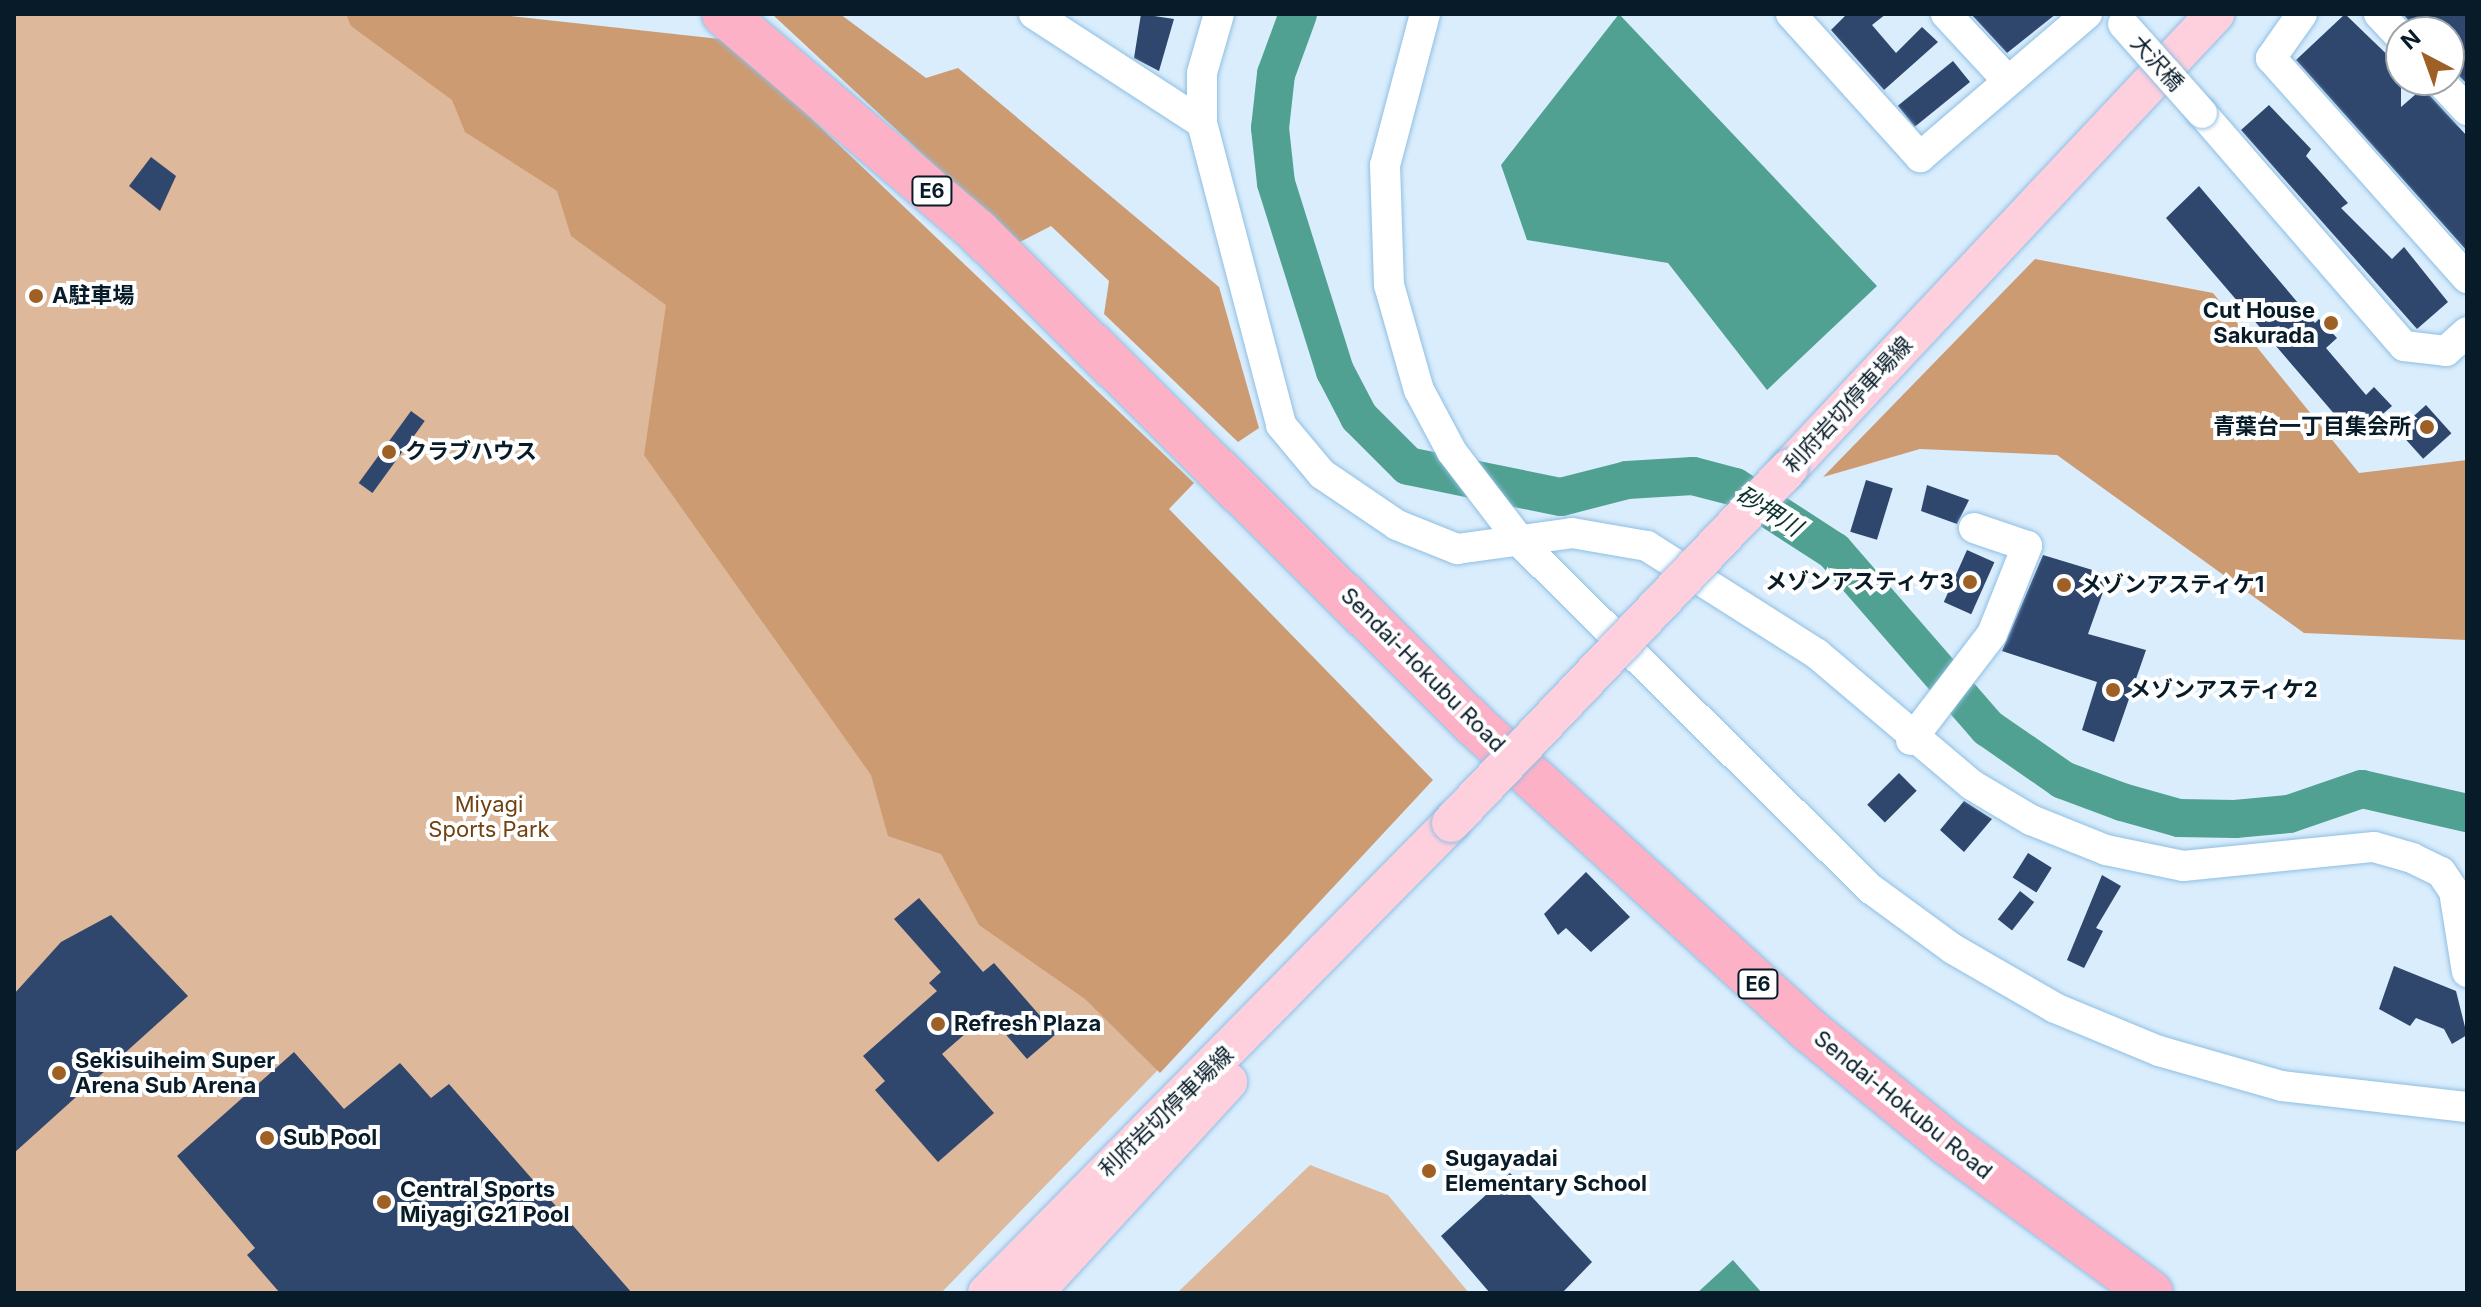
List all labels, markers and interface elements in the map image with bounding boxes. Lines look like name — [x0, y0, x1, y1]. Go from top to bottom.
north arrow — [2385, 16, 2465, 96]
text: N — [2396, 24, 2425, 55]
street label: 大沢橋 — [2125, 30, 2189, 96]
road number: E6 — [910, 175, 954, 207]
place label: A駐車場 — [52, 283, 134, 309]
marker: A駐車場 — [27, 287, 45, 305]
place label: Cut House Sakurada — [2203, 297, 2315, 348]
marker: Cut House Sakurada — [2322, 314, 2340, 332]
street label: 利府岩切停車場線 — [1778, 332, 1918, 478]
place label: 青葉台一丁目集会所 — [2213, 414, 2411, 440]
marker: 青葉台一丁目集会所 — [2418, 418, 2436, 436]
place label: クラブハウス — [405, 439, 537, 465]
marker: クラブハウス — [380, 443, 398, 461]
water label: 砂押川 — [1731, 480, 1807, 542]
place label: メゾンアスティケ3 — [1764, 569, 1954, 595]
place label: メゾンアスティケ1 — [2080, 572, 2265, 598]
marker: メゾンアスティケ3 — [1961, 573, 1979, 591]
marker: メゾンアスティケ1 — [2055, 576, 2073, 594]
street label: Sendai-Hokubu Road — [1335, 582, 1511, 758]
place label: メゾンアスティケ2 — [2129, 677, 2319, 703]
marker: メゾンアスティケ2 — [2104, 681, 2122, 699]
park label: Miyagi Sports Park — [428, 791, 550, 842]
road number: E6 — [1736, 968, 1780, 1000]
place label: Refresh Plaza — [954, 1011, 1101, 1037]
marker: Refresh Plaza — [929, 1015, 947, 1033]
street label: Sendai-Hokubu Road — [1809, 1025, 1997, 1185]
street label: 利府岩切停車場線 — [1094, 1041, 1238, 1183]
place label: Sekisuiheim Super Arena Sub Arena — [75, 1047, 275, 1098]
marker: Sekisuiheim Super Arena Sub Arena — [50, 1064, 68, 1082]
place label: Sub Pool — [283, 1125, 377, 1151]
marker: Sub Pool — [258, 1129, 276, 1147]
place label: Sugayadai Elementary School — [1445, 1145, 1647, 1196]
marker: Sugayadai Elementary School — [1420, 1162, 1438, 1180]
place label: Central Sports Miyagi G21 Pool — [400, 1176, 569, 1228]
marker: Central Sports Miyagi G21 Pool — [375, 1193, 393, 1211]

